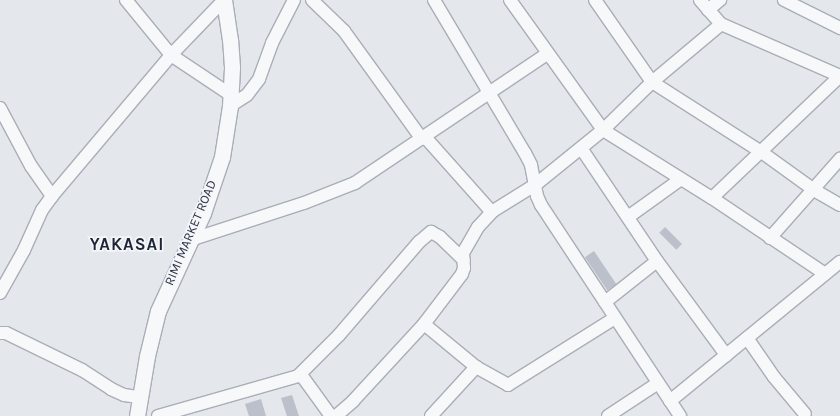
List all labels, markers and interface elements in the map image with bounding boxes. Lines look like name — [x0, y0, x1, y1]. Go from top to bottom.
street label: RIMI MARKET ROAD — [162, 178, 220, 288]
district label: YAKASAI — [90, 235, 164, 255]

